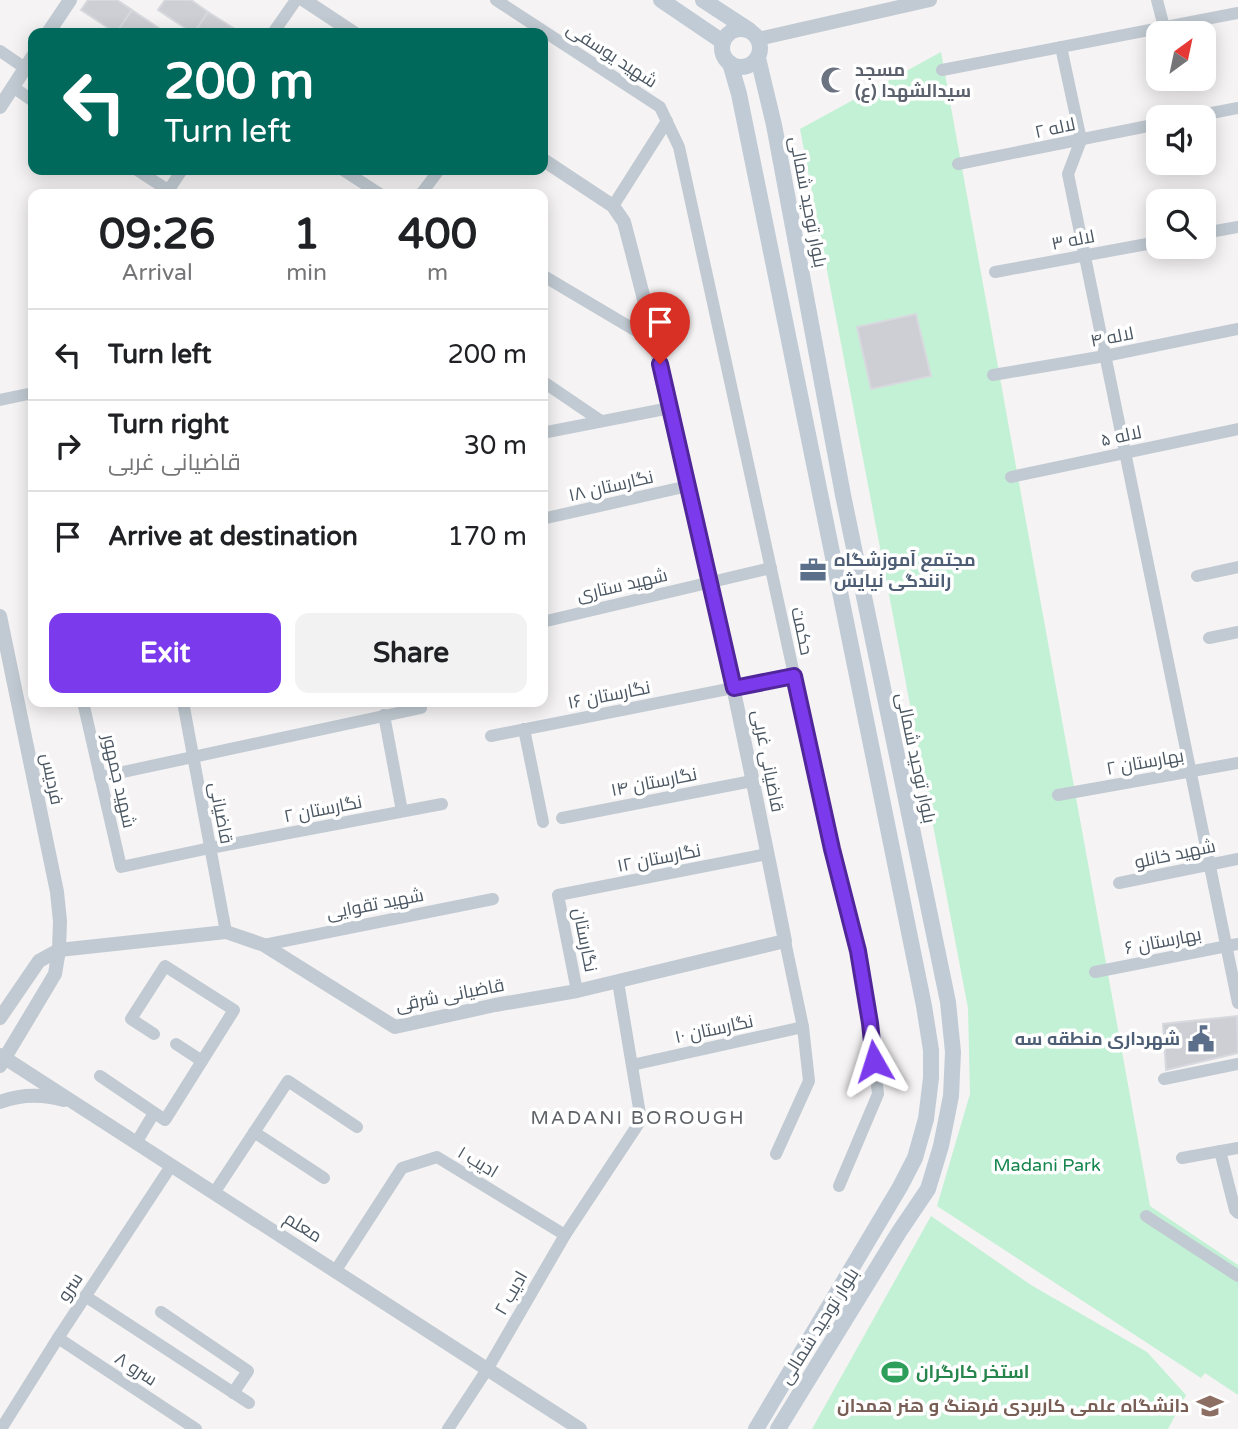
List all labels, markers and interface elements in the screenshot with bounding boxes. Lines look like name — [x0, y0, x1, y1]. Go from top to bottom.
street label: شهید یوسفی — [562, 17, 662, 93]
north arrow — [1146, 21, 1216, 91]
map controls — [1146, 21, 1216, 259]
text: 200 m — [164, 53, 314, 112]
icon: left — [49, 56, 140, 147]
place label: مسجد سیدالشهدا (ع) — [855, 59, 971, 103]
mosque icon: مسجد سیدالشهدا (ع) — [819, 65, 849, 95]
button: sound — [1146, 105, 1216, 175]
text: Turn left — [164, 113, 291, 151]
street label: لاله ۲ — [1033, 113, 1077, 143]
street label: بلوار توحید شمالی — [785, 135, 831, 269]
button: search — [1146, 189, 1216, 259]
text: 09:26 — [99, 209, 215, 260]
text: 1 — [293, 209, 320, 260]
text: 400 — [398, 209, 477, 260]
street label: لاله ۳ — [1049, 225, 1097, 255]
text: Arrival — [122, 259, 193, 287]
text: min — [286, 259, 327, 287]
text: m — [427, 259, 448, 287]
pin — [630, 292, 690, 364]
icon: arrive — [641, 303, 679, 341]
street label: لاله ۴ — [1089, 322, 1135, 352]
icon: left — [49, 336, 87, 374]
text: Turn left — [108, 339, 211, 370]
text: 200 m — [447, 339, 527, 370]
text: Turn right — [108, 409, 229, 440]
street label: لاله ۵ — [1098, 421, 1144, 451]
icon: right — [49, 427, 87, 465]
text: 30 m — [464, 430, 527, 461]
text: قاضیانی غربی — [108, 449, 241, 477]
street label: نگارستان ۱۸ — [566, 466, 656, 506]
icon: arrive — [49, 518, 87, 556]
text: Arrive at destination — [108, 521, 358, 552]
text: 170 m — [447, 521, 527, 552]
place label: مجتمع آموزشگاه رانندگی نیایش — [834, 549, 976, 592]
office icon: مجتمع آموزشگاه رانندگی نیایش — [798, 555, 828, 585]
street label: شهید ستاری — [574, 564, 670, 606]
street label: حکمت — [786, 605, 818, 657]
button: Exit — [49, 613, 281, 693]
button: Share — [295, 613, 527, 693]
street label: نگارستان ۱۶ — [566, 676, 652, 714]
street label: بلوار توحید شمالی — [891, 691, 941, 825]
street label: قاضیانی غربی — [747, 708, 789, 814]
street label: شهید جمهور — [97, 731, 140, 830]
street label: بهارستان ۲ — [1104, 744, 1186, 780]
street label: فردیس — [36, 751, 68, 807]
street label: نگارستان ۱۴ — [609, 763, 699, 801]
street label: قاضیانی — [204, 780, 238, 846]
street label: نگارستان ۲ — [282, 791, 364, 827]
street label: شهید خانلو — [1132, 835, 1218, 873]
street label: نگارستان ۱۲ — [615, 839, 703, 877]
street label: شهید تقوایی — [324, 884, 426, 924]
street label: نگارستان — [568, 906, 602, 974]
street label: بهارستان ۶ — [1123, 923, 1203, 959]
street label: قاضیانی شرقی — [394, 974, 506, 1016]
street label: نگارستان ۱۰ — [673, 1010, 755, 1048]
position arrow — [837, 1024, 911, 1098]
public building icon: شهرداری منطقه سه — [1186, 1024, 1216, 1054]
place label: شهرداری منطقه سه — [1015, 1028, 1180, 1050]
district label: MADANI BOROUGH — [531, 1107, 745, 1129]
street label: ادیب ۱ — [454, 1141, 502, 1183]
park label: Madani Park — [993, 1154, 1101, 1176]
street label: معلم — [280, 1207, 326, 1248]
street label: بلوار توحید شمالی — [774, 1264, 864, 1388]
street label: ادیب ۲ — [490, 1267, 532, 1319]
street label: سرو — [53, 1268, 87, 1306]
street label: سرو ۸ — [111, 1347, 161, 1391]
sports icon: استخر کارگران — [880, 1357, 910, 1387]
place label: استخر کارگران — [916, 1361, 1030, 1383]
school or university icon: دانشگاه علمی کاربردی فرهنگ و هنر همدان — [1195, 1391, 1225, 1421]
place label: دانشگاه علمی کاربردی فرهنگ و هنر همدان — [837, 1395, 1189, 1417]

